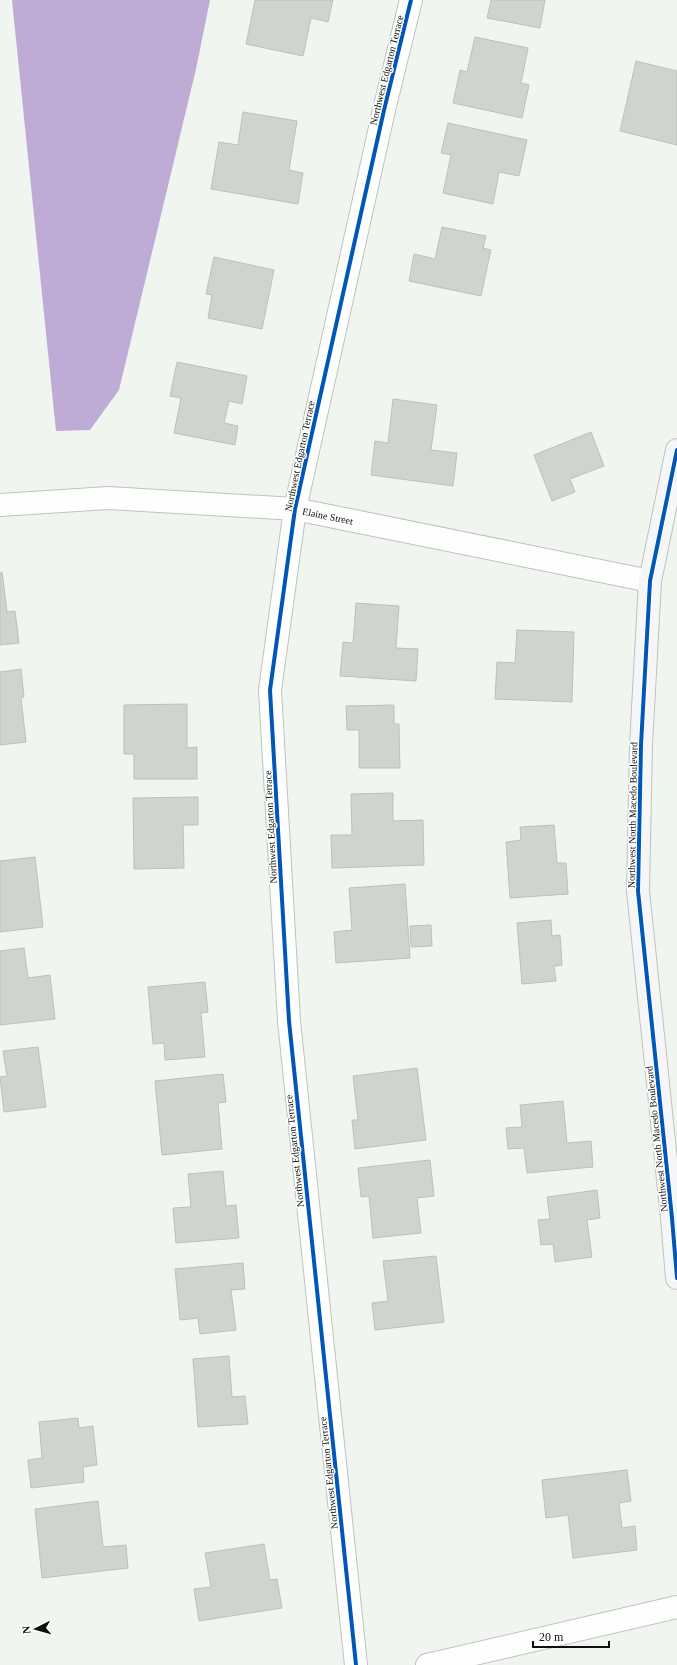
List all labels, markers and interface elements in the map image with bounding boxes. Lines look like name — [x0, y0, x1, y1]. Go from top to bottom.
street label: Northwest Edgarton Terrace — [367, 13, 406, 126]
street label: Northwest Edgarton Terrace — [282, 399, 317, 512]
street label: Elaine Street — [301, 506, 354, 527]
street label: Northwest North Macedo Boulevard — [626, 742, 639, 888]
street label: Northwest Edgarton Terrace — [262, 770, 279, 884]
street label: Northwest North Macedo Boulevard — [643, 1066, 670, 1212]
street label: Northwest Edgarton Terrace — [283, 1094, 306, 1208]
street label: Northwest Edgarton Terrace — [317, 1416, 340, 1530]
north arrow — [16, 1609, 56, 1649]
scale bar — [533, 1623, 609, 1649]
text: N — [20, 1625, 32, 1635]
text: 20 m — [539, 1630, 564, 1644]

